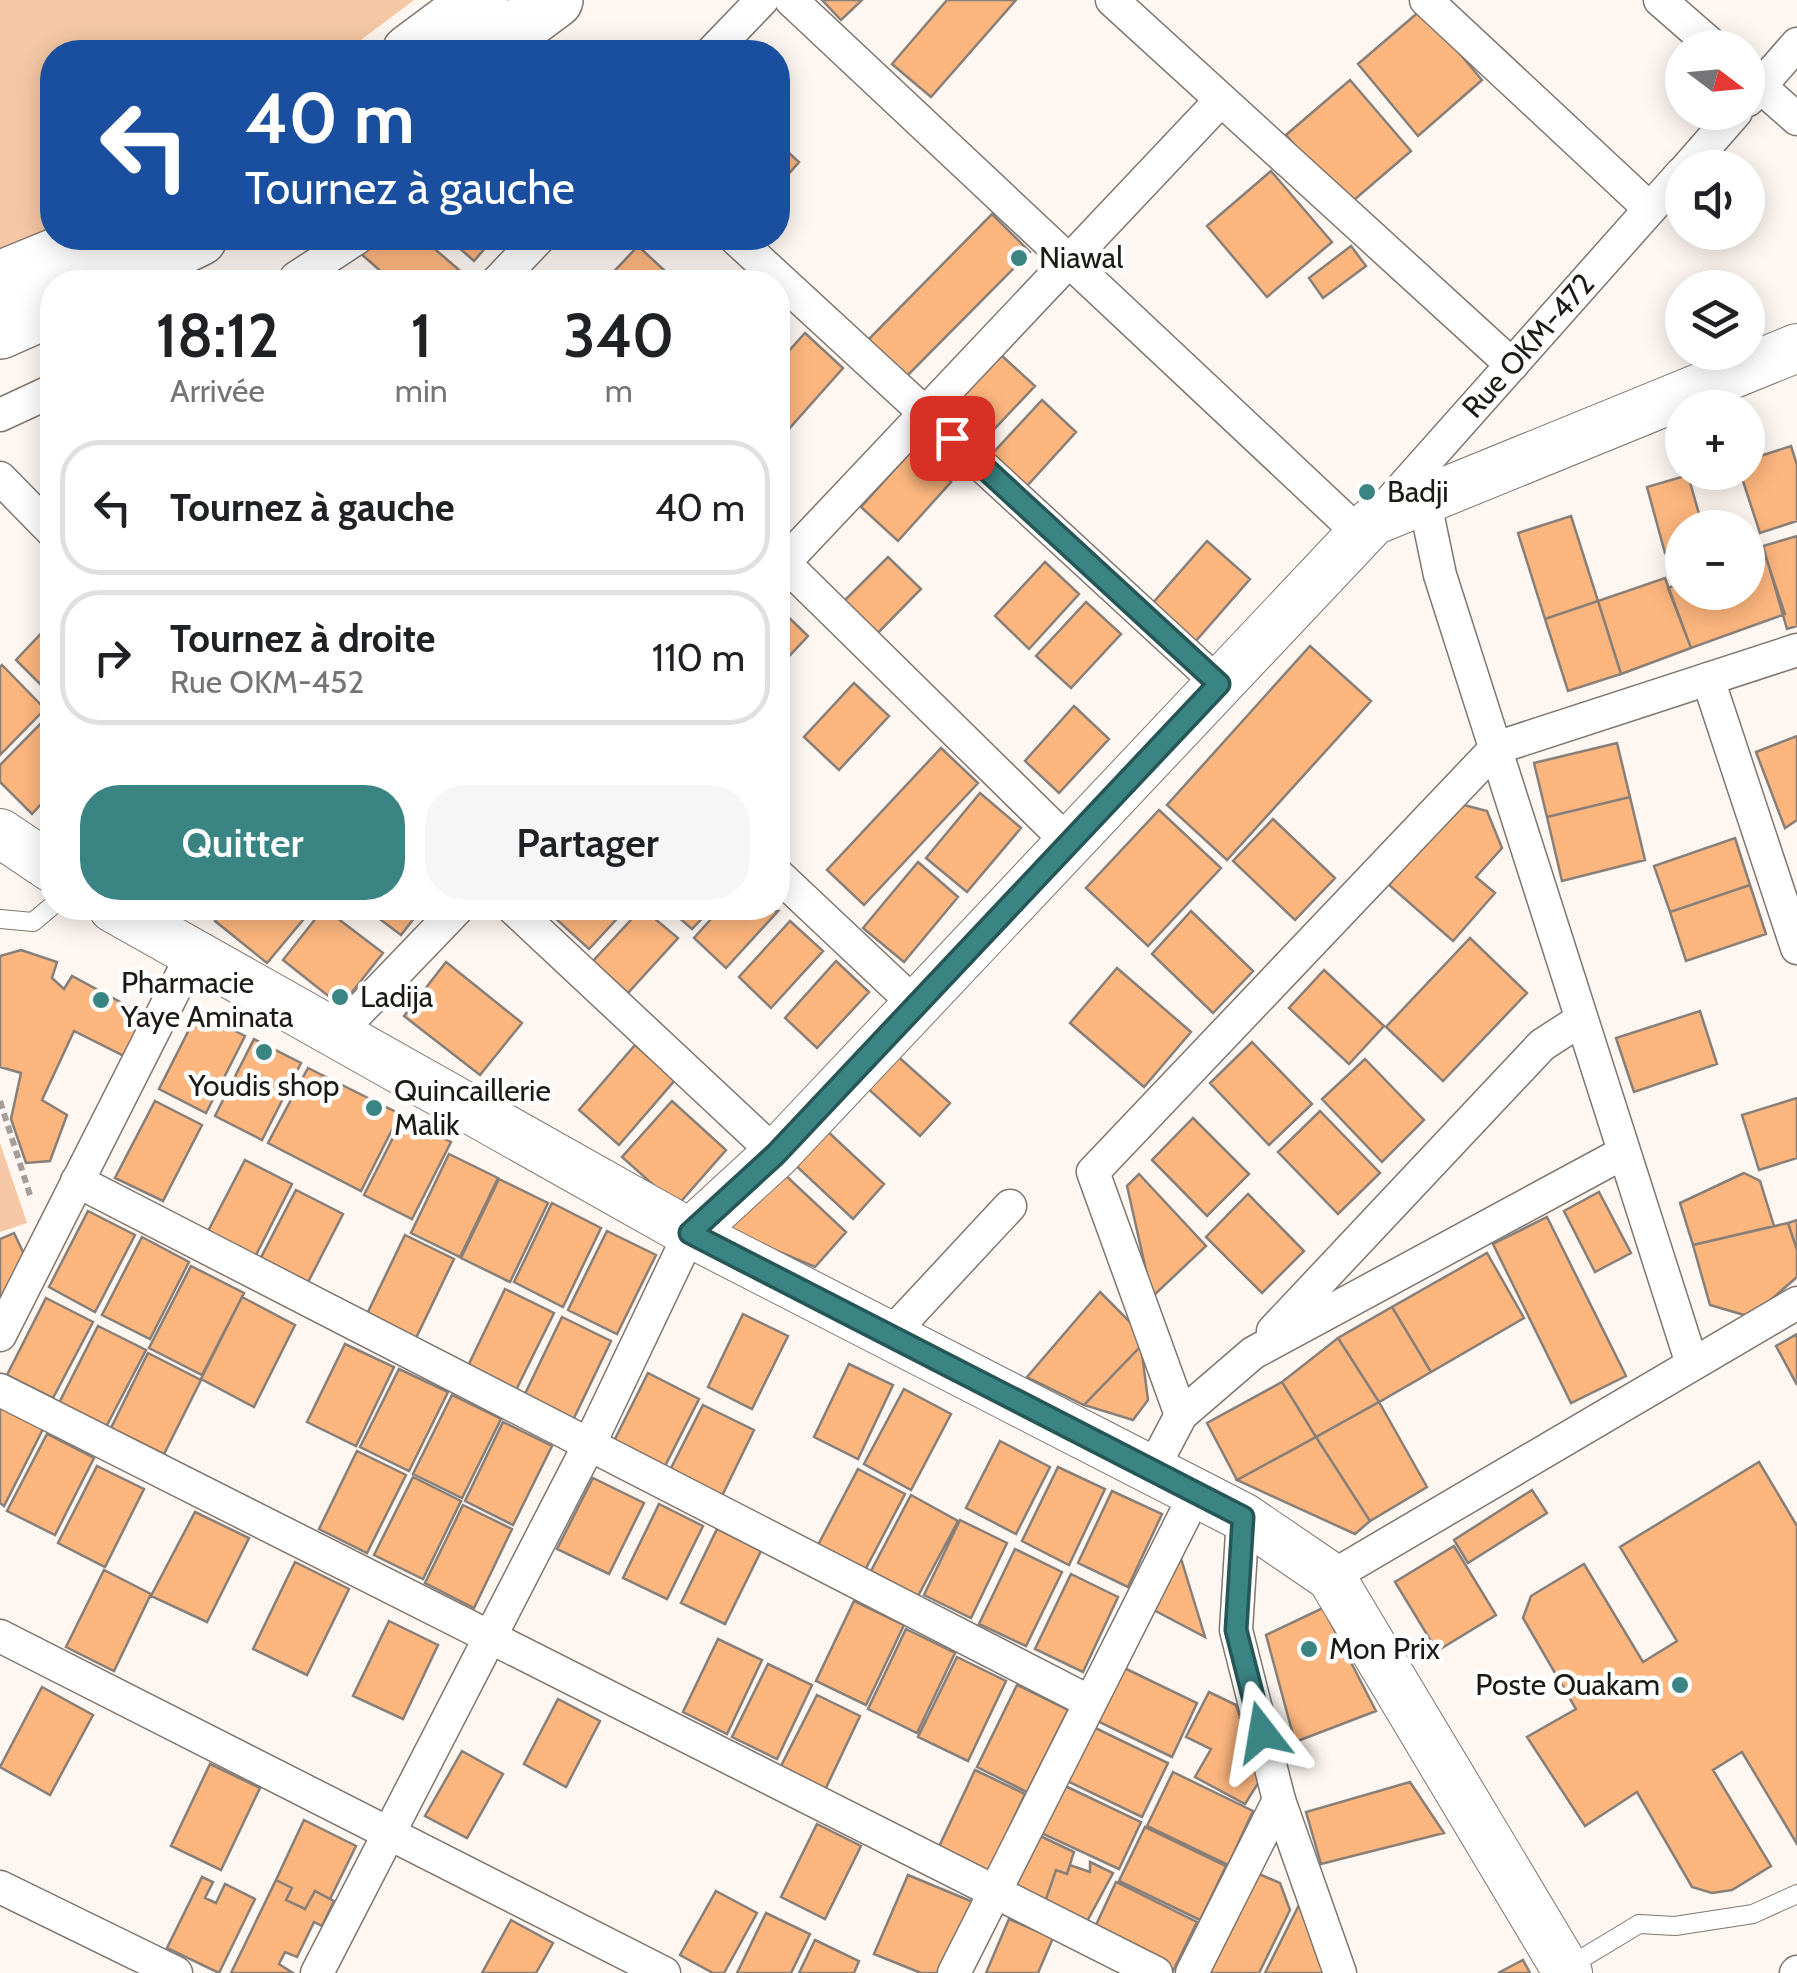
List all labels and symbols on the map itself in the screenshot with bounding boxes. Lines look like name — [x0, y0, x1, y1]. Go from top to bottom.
north arrow — [1665, 30, 1765, 130]
place label: Niawal — [1039, 239, 1123, 276]
marker: Niawal — [1008, 247, 1030, 269]
street label: Rue OKM-472 — [1454, 266, 1602, 425]
pin — [910, 396, 995, 481]
place label: Badji — [1387, 473, 1449, 510]
marker: Badji — [1356, 481, 1378, 503]
place label: Pharmacie Yaye Aminata — [120, 964, 294, 1035]
place label: Ladija — [360, 978, 434, 1015]
marker: Ladija — [329, 986, 351, 1008]
marker: Pharmacie Yaye Aminata — [90, 989, 112, 1011]
marker: Youdis shop — [253, 1041, 275, 1063]
place label: Youdis shop — [188, 1067, 339, 1104]
place label: Quincaillerie Malik — [394, 1072, 551, 1143]
marker: Quincaillerie Malik — [363, 1097, 385, 1119]
place label: Mon Prix — [1329, 1630, 1440, 1667]
marker: Mon Prix — [1298, 1638, 1320, 1660]
place label: Poste Ouakam — [1475, 1666, 1660, 1703]
marker: Poste Ouakam — [1669, 1674, 1691, 1696]
position arrow — [1210, 1680, 1314, 1784]

